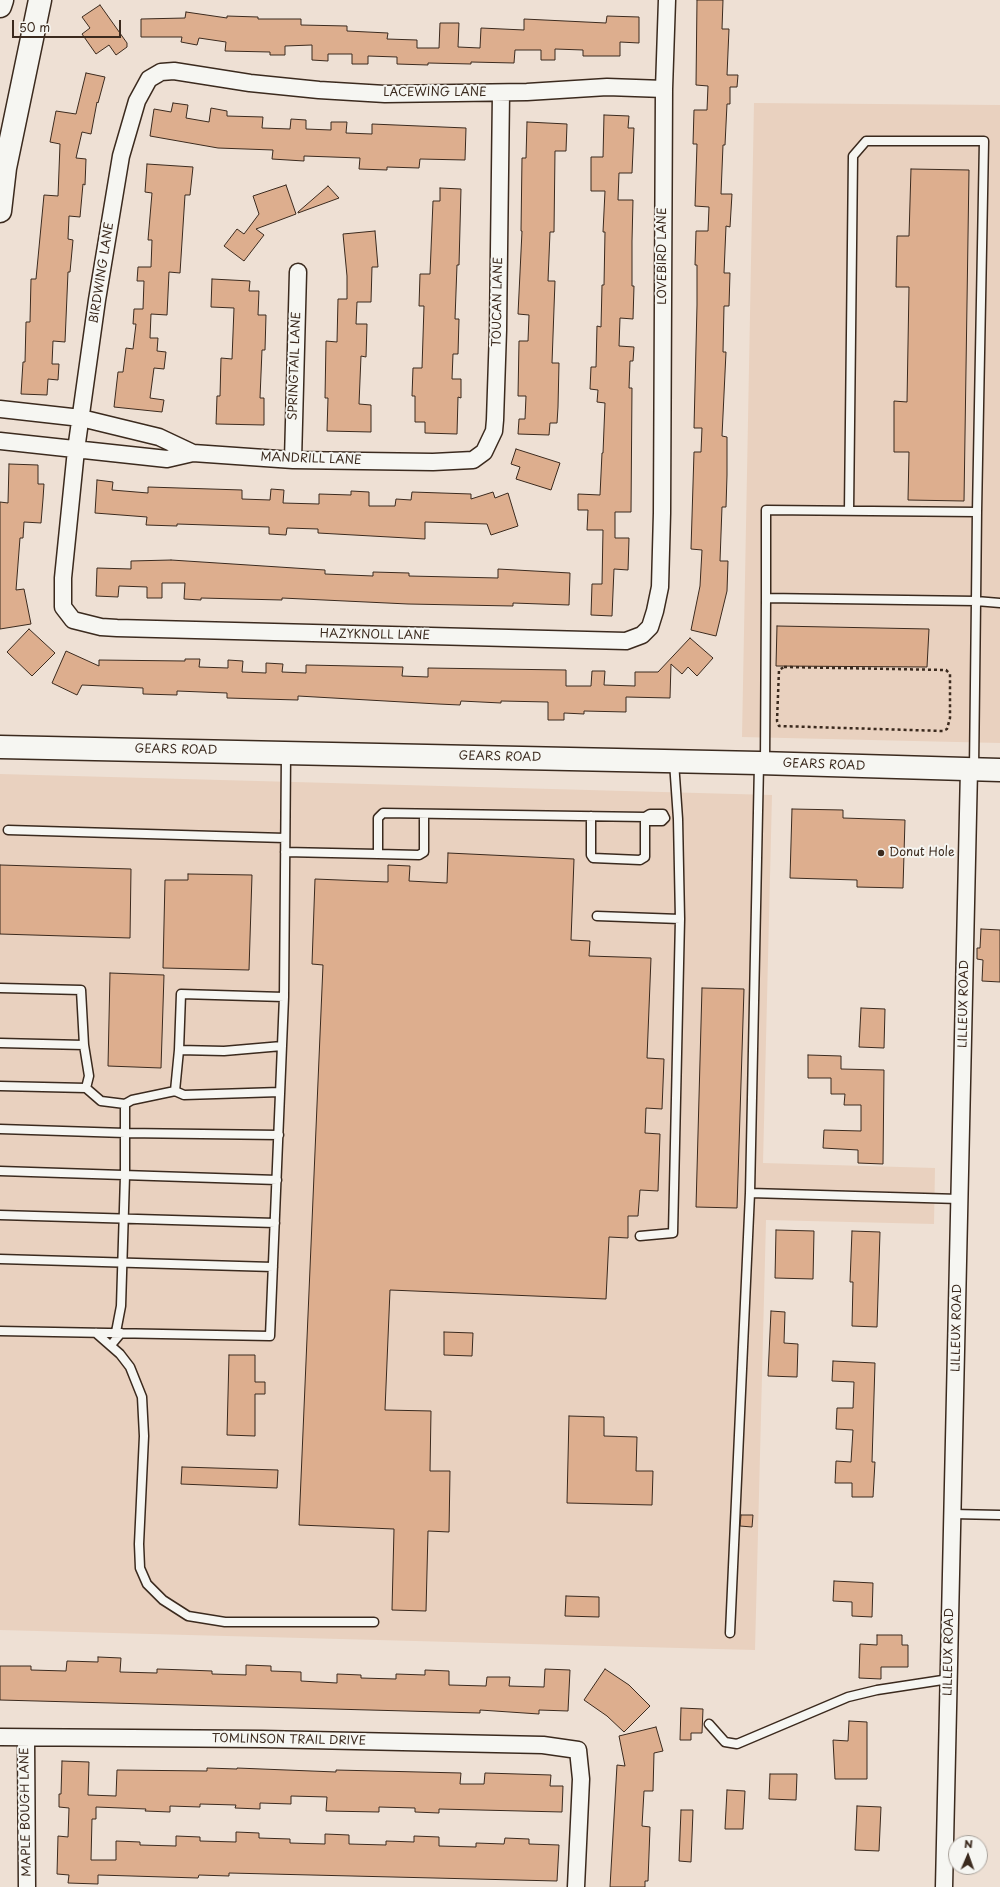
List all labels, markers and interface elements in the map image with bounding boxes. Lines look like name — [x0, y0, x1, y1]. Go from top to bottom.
scale bar — [14, 12, 123, 38]
text: 50 m — [19, 18, 50, 36]
street label: LACEWING LANE — [383, 86, 487, 100]
street label: LOVEBIRD LANE — [656, 207, 670, 305]
street label: BIRDWING LANE — [87, 221, 117, 325]
street label: TOUCAN LANE — [490, 257, 506, 347]
street label: SPRINGTAIL LANE — [286, 311, 304, 421]
street label: MANDRILL LANE — [260, 450, 362, 468]
street label: HAZYKNOLL LANE — [320, 627, 430, 643]
street label: GEARS ROAD — [134, 742, 218, 758]
street label: GEARS ROAD — [458, 749, 542, 765]
street label: GEARS ROAD — [782, 756, 866, 774]
place label: Donut Hole — [889, 846, 955, 860]
marker: Donut Hole — [876, 848, 886, 858]
street label: LILLEUX ROAD — [956, 960, 972, 1048]
street label: LILLEUX ROAD — [949, 1284, 965, 1372]
street label: LILLEUX ROAD — [941, 1608, 957, 1696]
street label: TOMLINSON TRAIL DRIVE — [212, 1731, 366, 1749]
street label: MAPLE BOUGH LANE — [18, 1747, 34, 1877]
north arrow — [948, 1835, 988, 1875]
text: N — [964, 1835, 973, 1852]

